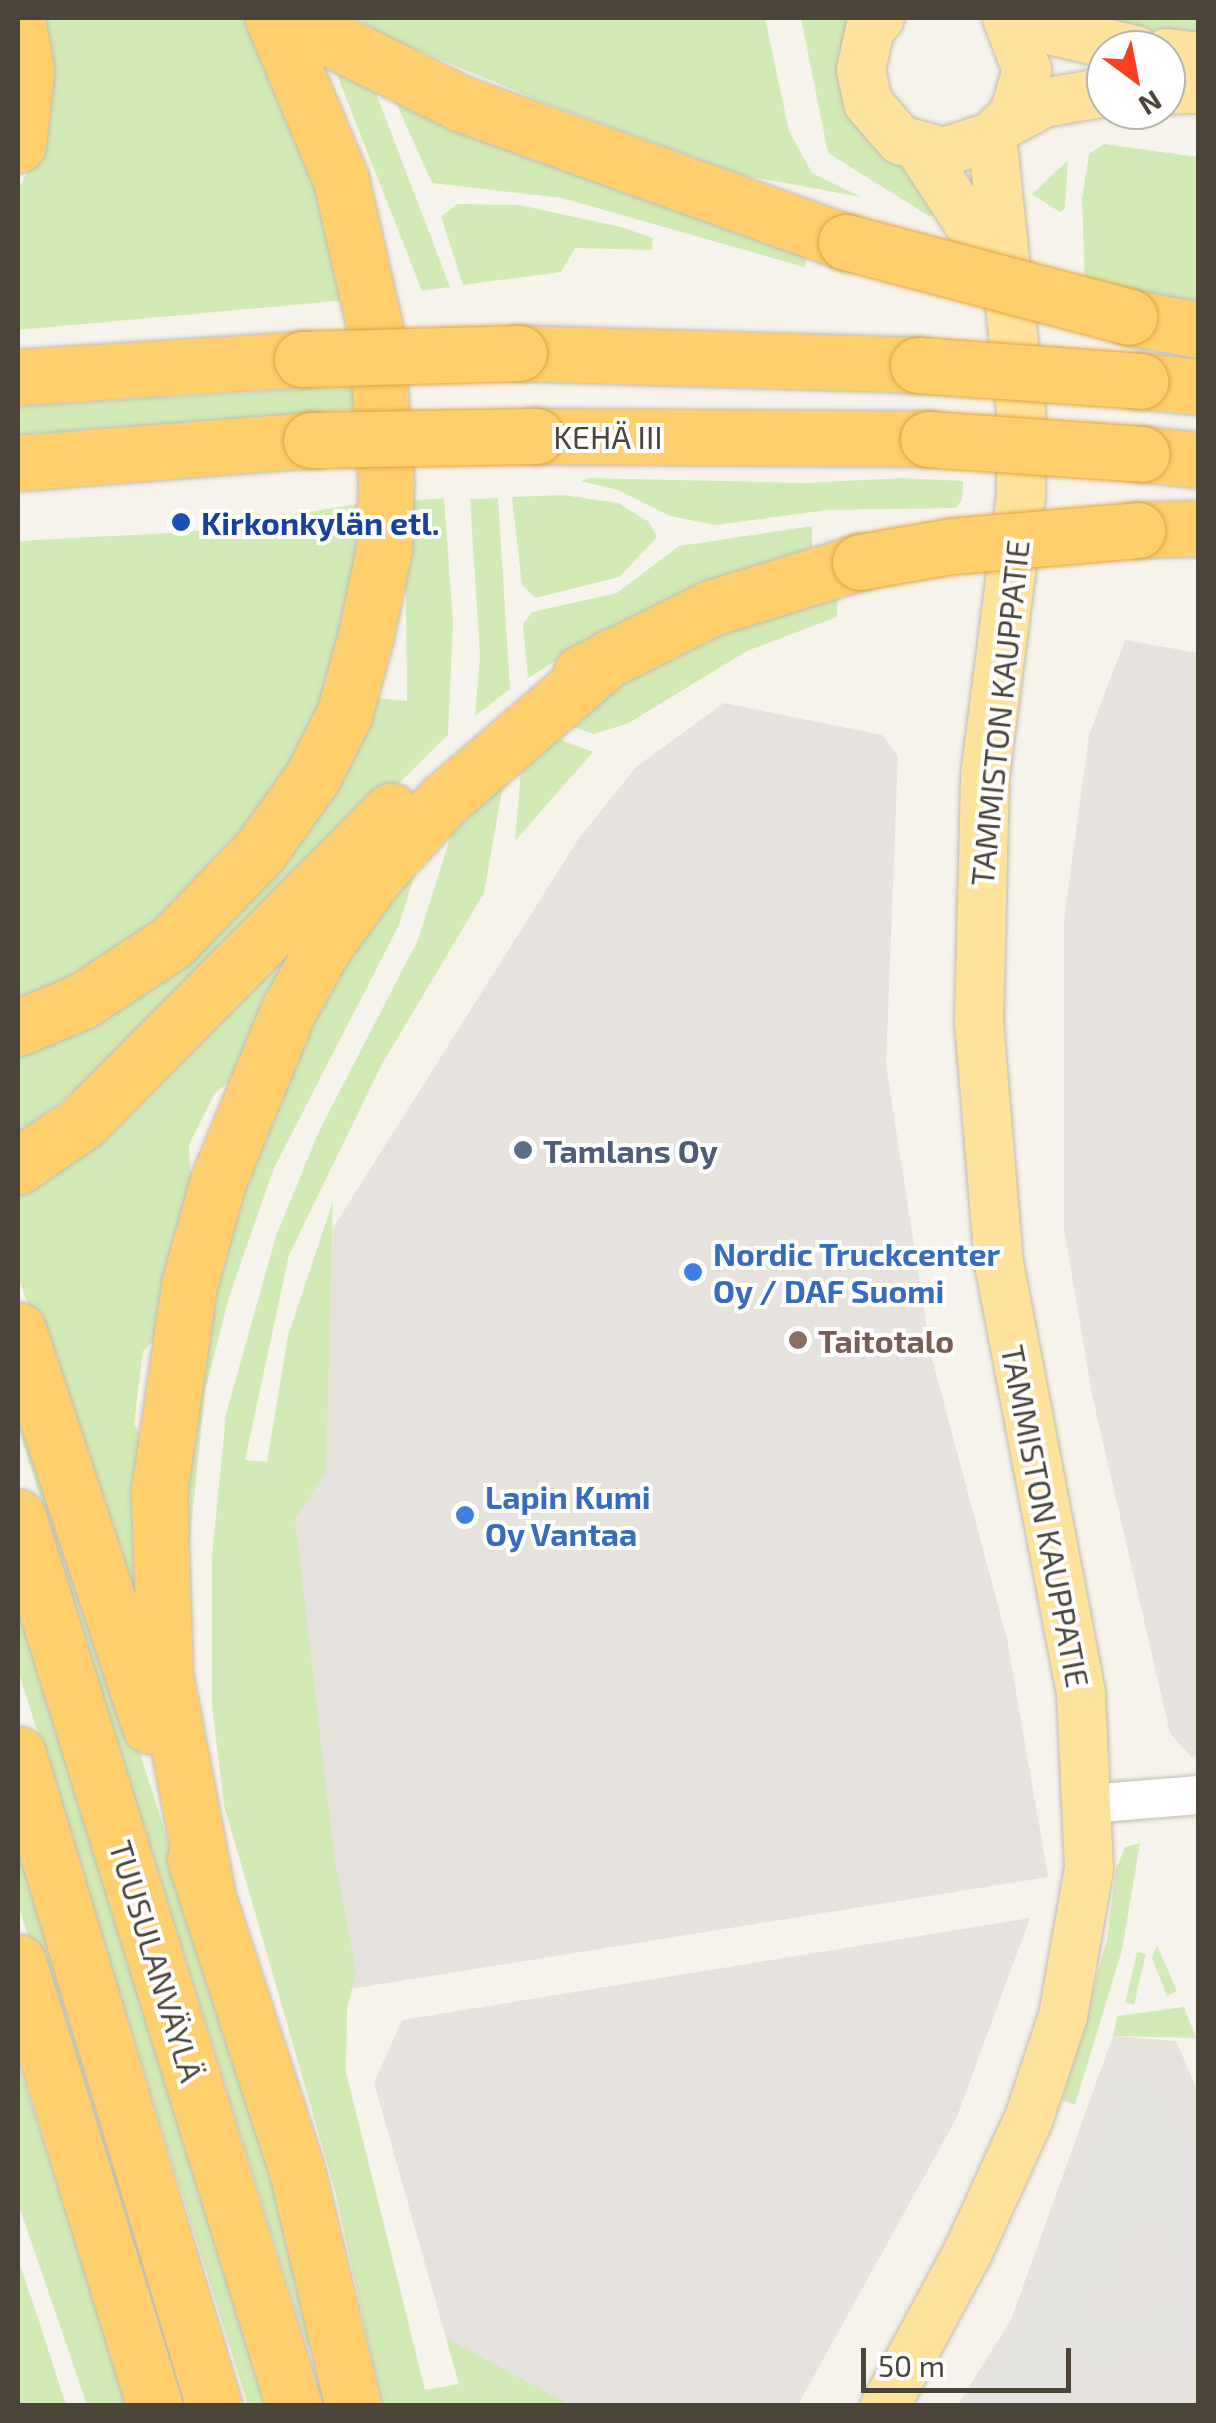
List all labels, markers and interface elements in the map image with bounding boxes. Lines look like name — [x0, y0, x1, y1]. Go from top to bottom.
north arrow — [1086, 30, 1186, 130]
text: N — [1133, 84, 1168, 124]
street label: KEHÄ III — [553, 417, 663, 455]
place label: Kirkonkylän etl. — [201, 503, 440, 541]
marker: Kirkonkylän etl. — [170, 511, 192, 533]
street label: TAMMISTON KAUPPATIE — [962, 538, 1036, 888]
place label: Tamlans Oy — [543, 1131, 718, 1169]
marker: Tamlans Oy — [512, 1139, 534, 1161]
place label: Nordic Truckcenter Oy / DAF Suomi — [713, 1235, 1001, 1310]
marker: Nordic Truckcenter Oy / DAF Suomi — [682, 1261, 704, 1283]
place label: Taitotalo — [818, 1321, 954, 1359]
marker: Taitotalo — [787, 1329, 809, 1351]
street label: TAMMISTON KAUPPATIE — [994, 1342, 1098, 1690]
place label: Lapin Kumi Oy Vantaa — [485, 1478, 651, 1553]
marker: Lapin Kumi Oy Vantaa — [454, 1504, 476, 1526]
street label: TUUSULANVÄYLÄ — [102, 1836, 212, 2086]
scale bar — [866, 2328, 1076, 2390]
text: 50 m — [878, 2347, 945, 2383]

